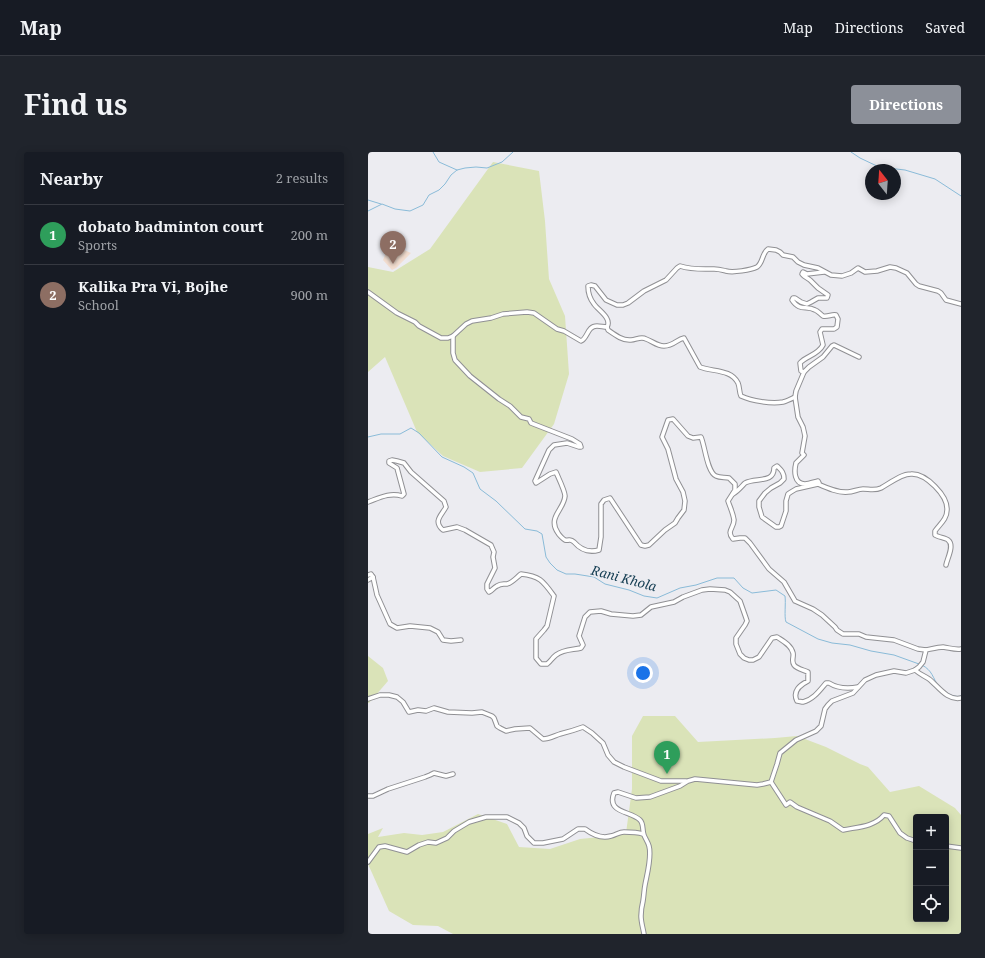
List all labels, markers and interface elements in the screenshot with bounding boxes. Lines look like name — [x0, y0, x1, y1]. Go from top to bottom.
text: Map — [20, 15, 62, 41]
text: Map — [783, 18, 813, 37]
text: Directions — [835, 18, 903, 37]
text: Saved — [925, 18, 965, 37]
text: Find us — [24, 85, 128, 123]
button: Directions — [851, 85, 961, 124]
north arrow — [865, 164, 901, 200]
text: Nearby — [40, 167, 103, 190]
text: 2 results — [276, 169, 328, 187]
text: dobato badminton court — [78, 216, 264, 236]
text: 1 — [49, 226, 57, 244]
text: 200 m — [291, 226, 328, 244]
pin: 2 — [380, 231, 406, 264]
text: Sports — [78, 236, 117, 254]
text: Kalika Pra Vi, Bojhe — [78, 276, 228, 296]
text: 2 — [49, 286, 57, 304]
text: 900 m — [291, 286, 328, 304]
text: School — [78, 296, 119, 314]
water label: Rani Khola — [588, 560, 659, 595]
your location — [633, 663, 653, 683]
pin: 1 — [654, 741, 680, 774]
map controls — [913, 814, 949, 922]
button: + — [913, 814, 949, 850]
button: − — [913, 850, 949, 886]
button: locate — [913, 886, 949, 922]

